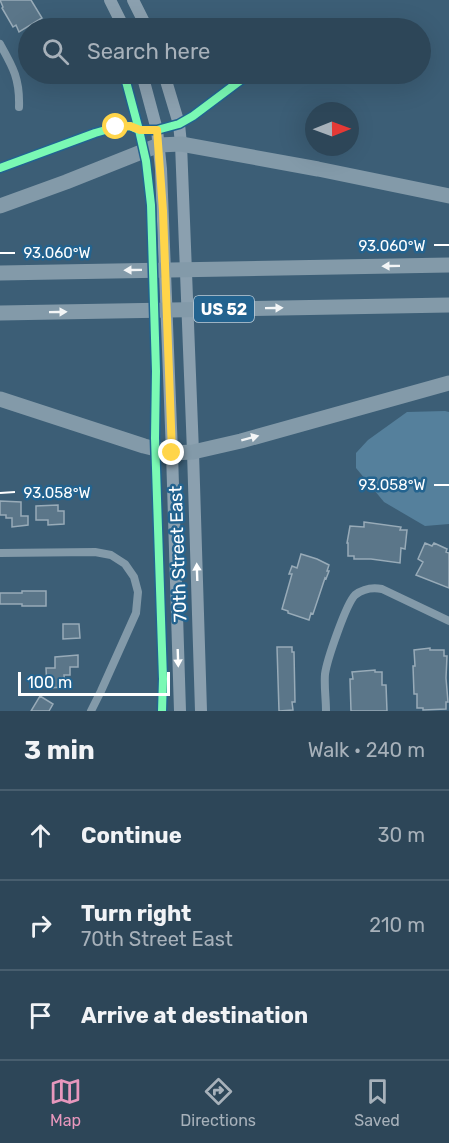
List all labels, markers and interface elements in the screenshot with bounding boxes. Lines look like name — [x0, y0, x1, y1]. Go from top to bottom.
search box — [18, 18, 431, 84]
icon: search — [39, 35, 72, 68]
text: Search here — [87, 38, 210, 65]
north arrow — [305, 102, 359, 156]
route start — [102, 113, 128, 139]
text: 93.060°W — [358, 237, 426, 255]
text: 93.060°W — [23, 244, 91, 262]
one-way arrow — [381, 261, 400, 271]
one-way arrow — [123, 265, 142, 275]
road number: US 52 — [194, 296, 254, 322]
one-way arrow — [265, 304, 284, 313]
one-way arrow — [49, 307, 68, 317]
one-way arrow — [241, 433, 259, 442]
route end — [158, 439, 184, 465]
text: 93.058°W — [358, 476, 426, 494]
text: 93.058°W — [23, 484, 91, 502]
street label: 70th Street East — [165, 485, 191, 623]
one-way arrow — [192, 563, 201, 582]
one-way arrow — [173, 649, 183, 668]
scale bar — [18, 669, 170, 696]
text: 100 m — [27, 673, 72, 692]
text: 3 min — [24, 735, 95, 766]
text: Walk · 240 m — [308, 738, 425, 762]
icon: ahead — [24, 819, 57, 852]
text: Continue — [81, 822, 182, 849]
text: 30 m — [378, 823, 425, 847]
text: Turn right — [81, 900, 191, 927]
icon: right — [24, 909, 57, 942]
text: 210 m — [369, 913, 425, 937]
text: 70th Street East — [81, 927, 233, 951]
icon: arrive — [24, 999, 57, 1032]
text: Arrive at destination — [81, 1002, 308, 1029]
tab: Map — [49, 1075, 82, 1130]
tab: Directions — [180, 1075, 256, 1130]
tab: Saved — [354, 1075, 400, 1130]

